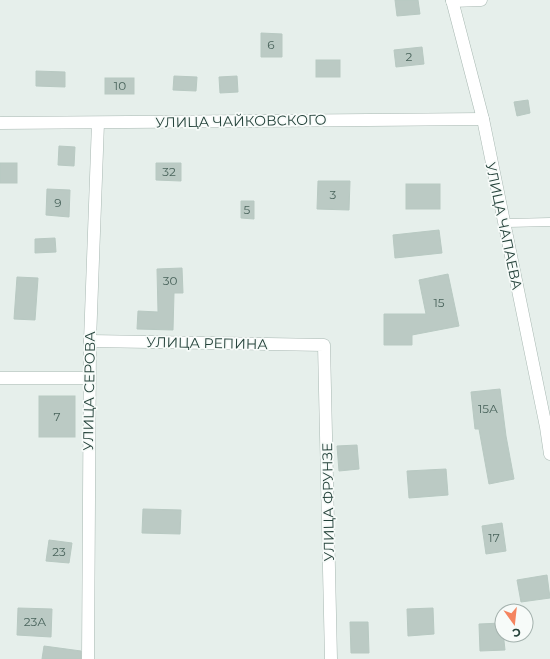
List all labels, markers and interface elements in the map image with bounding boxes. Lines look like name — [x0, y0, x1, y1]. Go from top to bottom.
house number: 6 — [267, 37, 275, 52]
house number: 2 — [406, 49, 413, 64]
house number: 10 — [114, 78, 126, 93]
street label: УЛИЦА ЧАЙКОВСКОГО — [155, 111, 327, 131]
street label: УЛИЦА ЧАПАЕВА — [482, 161, 526, 292]
house number: 32 — [162, 164, 176, 179]
house number: 3 — [330, 187, 337, 202]
house number: 9 — [54, 195, 62, 210]
house number: 5 — [244, 202, 251, 217]
house number: 30 — [163, 273, 177, 288]
house number: 15 — [433, 295, 445, 310]
street label: УЛИЦА СЕРОВА — [79, 331, 99, 451]
street label: УЛИЦА РЕПИНА — [146, 333, 268, 353]
house number: 15А — [478, 401, 498, 416]
house number: 7 — [53, 409, 61, 424]
street label: УЛИЦА ФРУНЗЕ — [318, 443, 338, 561]
house number: 17 — [488, 530, 500, 545]
house number: 23 — [52, 544, 66, 559]
north arrow — [494, 603, 534, 643]
house number: 23А — [24, 614, 46, 629]
text: С — [511, 625, 522, 640]

